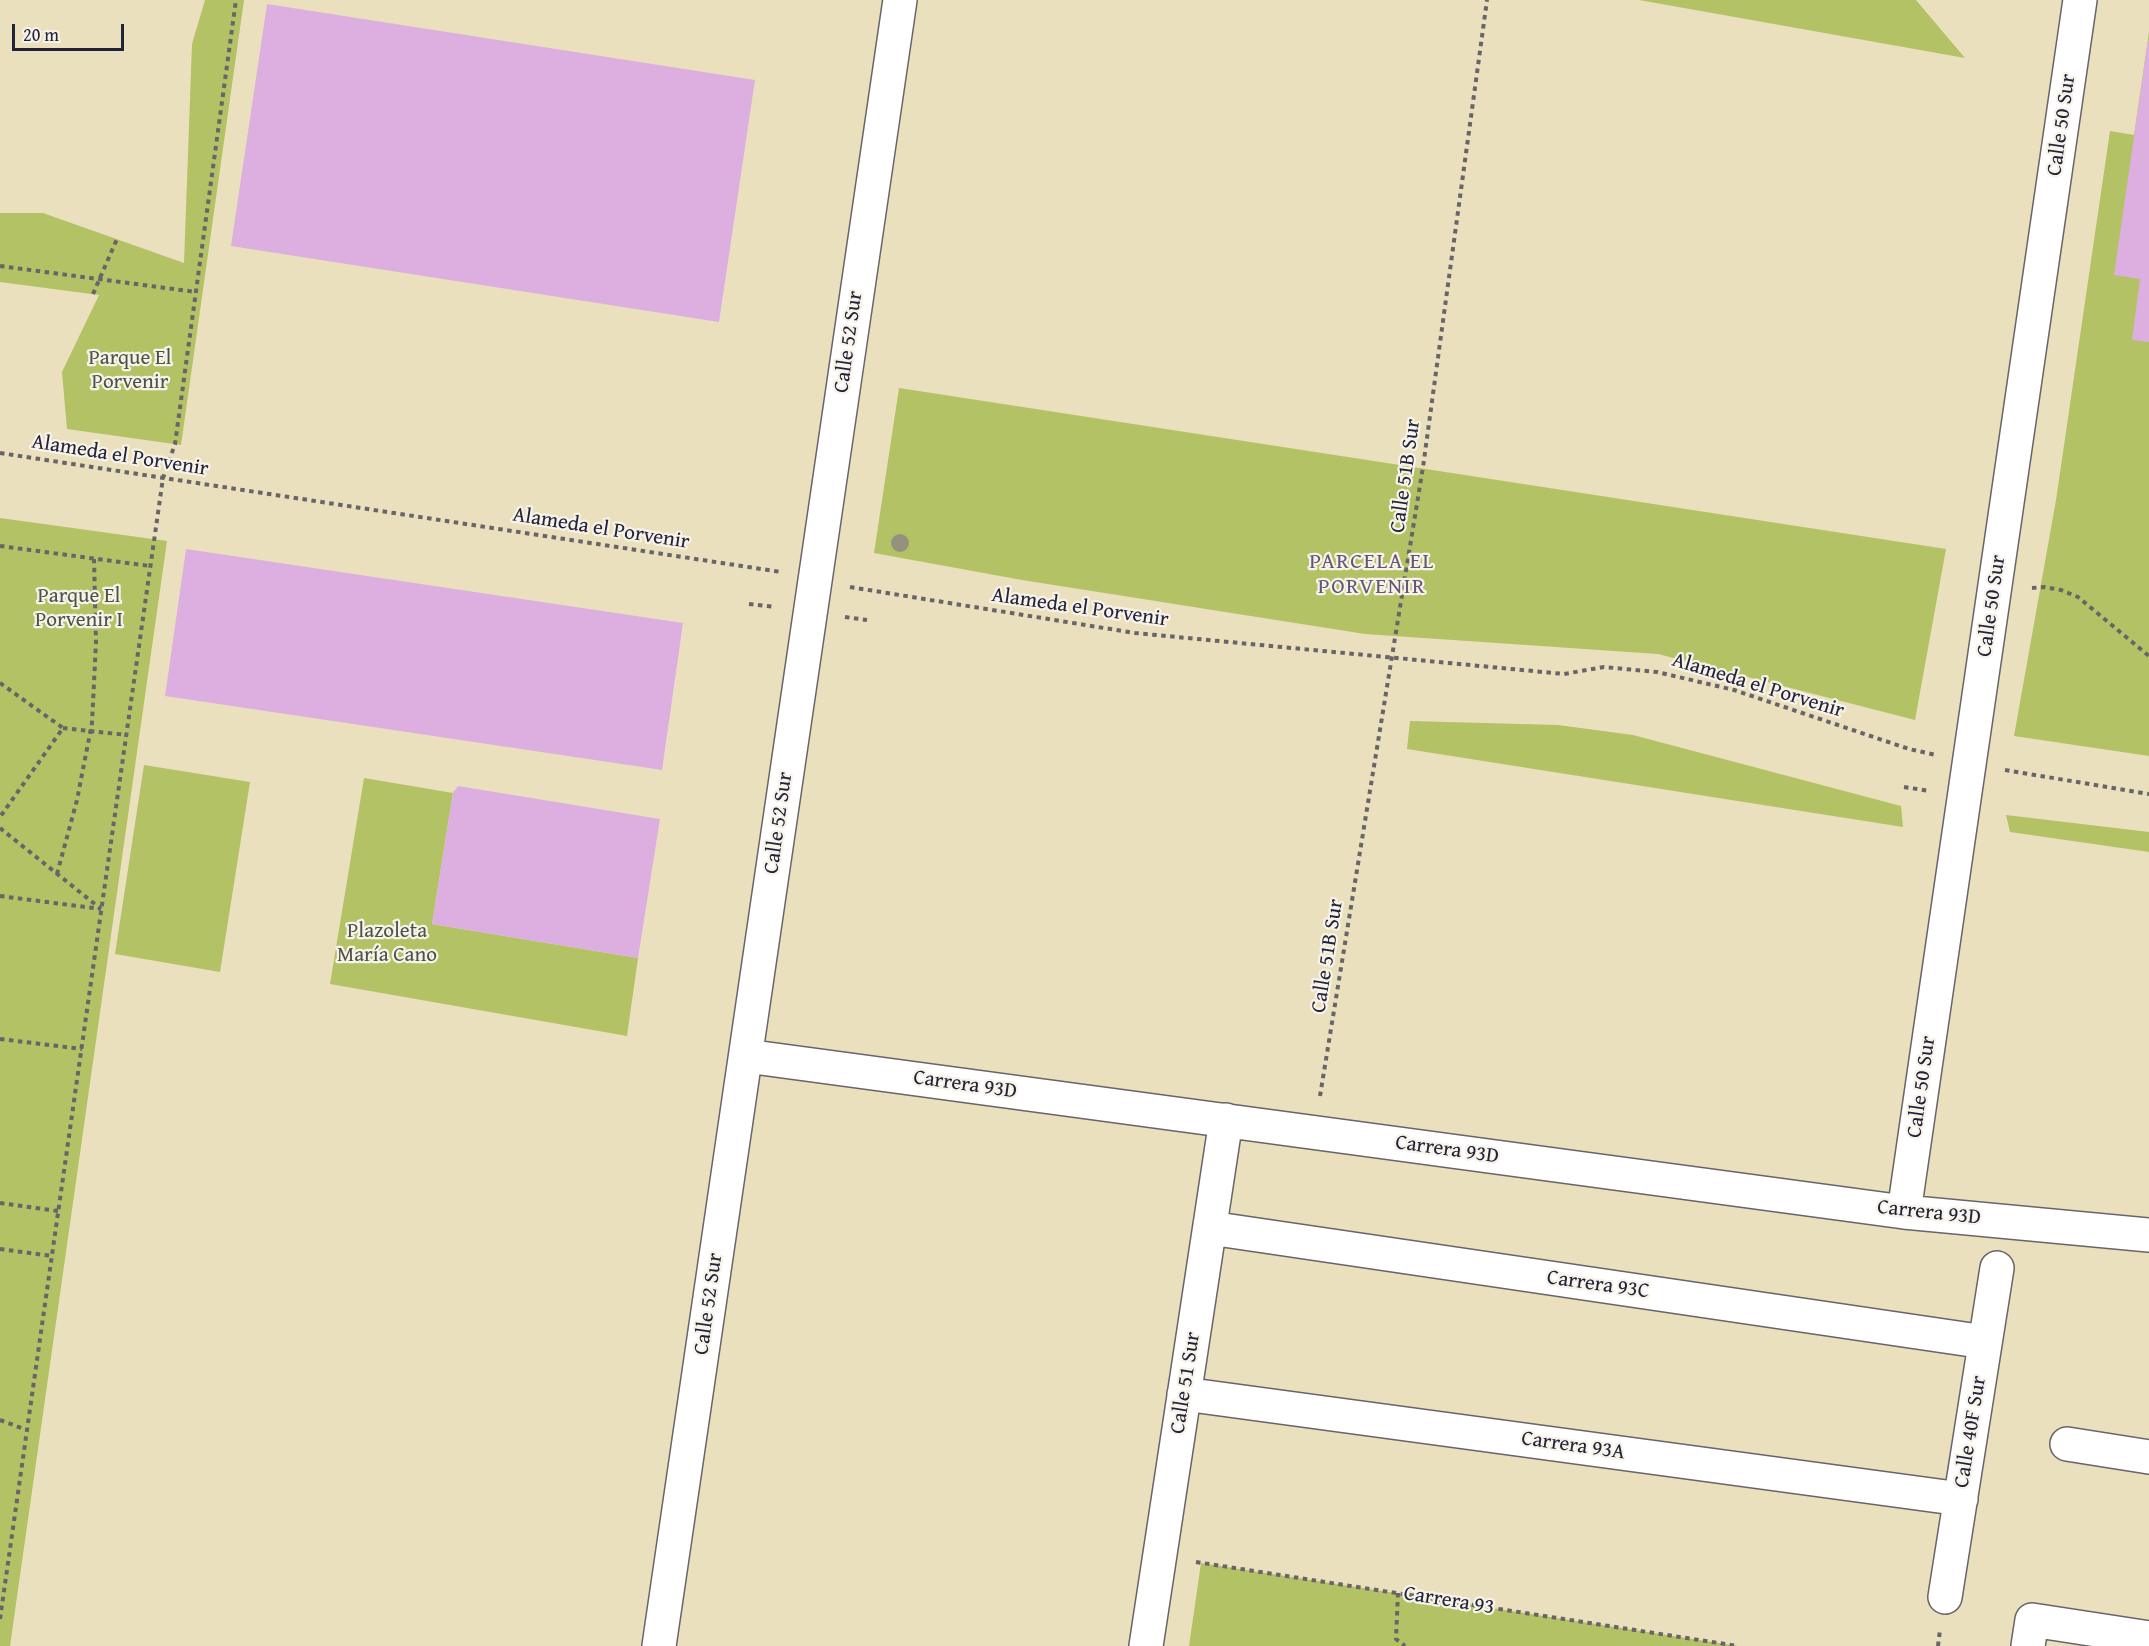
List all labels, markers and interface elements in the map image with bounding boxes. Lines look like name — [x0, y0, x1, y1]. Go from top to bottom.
scale bar — [15, 12, 128, 50]
text: 20 m — [23, 21, 59, 48]
street label: Calle 50 Sur — [2042, 72, 2082, 178]
street label: Calle 52 Sur — [829, 289, 869, 395]
park label: Parque El Porvenir — [89, 346, 171, 396]
street label: Calle 51B Sur — [1386, 417, 1426, 535]
street label: Alameda el Porvenir — [30, 430, 210, 482]
street label: Alameda el Porvenir — [511, 503, 691, 555]
district label: PARCELA EL PORVENIR — [1309, 549, 1435, 600]
street label: Calle 50 Sur — [1972, 553, 2012, 659]
street label: Alameda el Porvenir — [990, 583, 1170, 633]
park label: Parque El Porvenir I — [35, 584, 123, 634]
street label: Alameda el Porvenir — [1669, 648, 1847, 724]
street label: Calle 52 Sur — [759, 770, 799, 876]
street label: Calle 51B Sur — [1307, 897, 1349, 1015]
park label: Plazoleta María Cano — [337, 919, 437, 969]
street label: Calle 50 Sur — [1902, 1034, 1942, 1140]
street label: Carrera 93D — [912, 1065, 1018, 1105]
street label: Carrera 93D — [1394, 1130, 1500, 1170]
street label: Carrera 93D — [1876, 1195, 1982, 1231]
street label: Calle 52 Sur — [689, 1251, 729, 1357]
street label: Carrera 93C — [1545, 1265, 1651, 1305]
street label: Calle 51 Sur — [1166, 1330, 1206, 1436]
street label: Calle 40F Sur — [1950, 1374, 1992, 1490]
street label: Carrera 93A — [1520, 1426, 1626, 1466]
street label: Carrera 93 — [1402, 1581, 1496, 1621]

